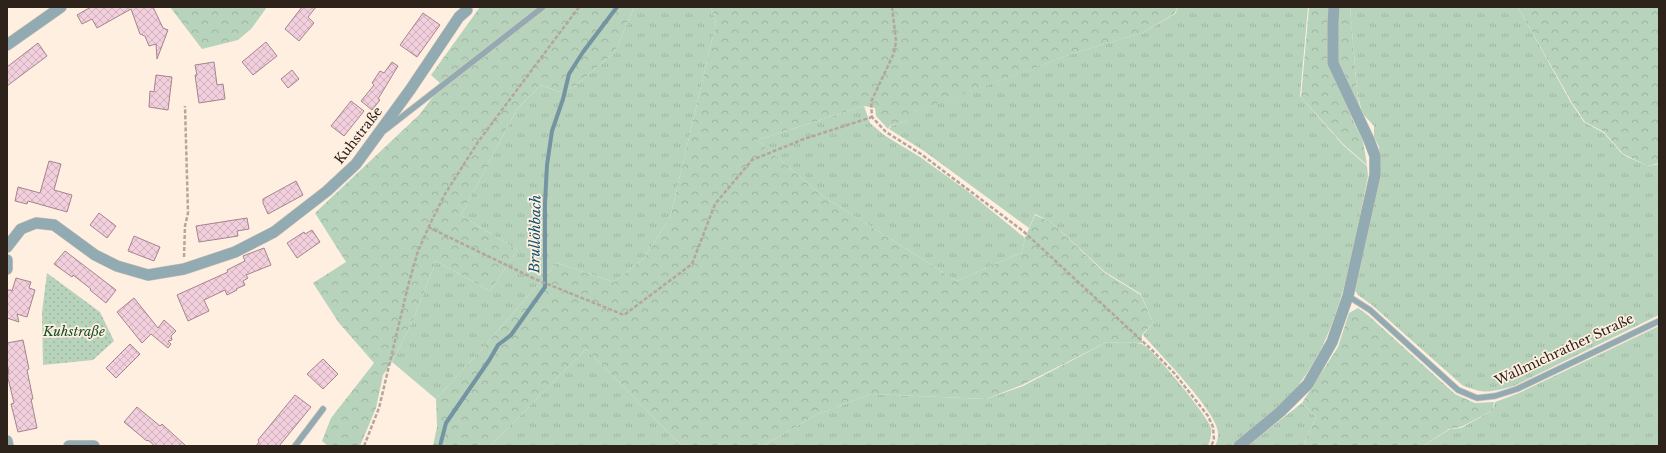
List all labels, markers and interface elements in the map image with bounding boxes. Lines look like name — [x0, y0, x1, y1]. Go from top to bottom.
street label: Kuhstraße — [331, 103, 386, 167]
water label: Brullöhbach — [525, 195, 545, 274]
street label: Wallmichrather Straße — [1491, 310, 1636, 390]
park label: Kuhstraße — [42, 323, 105, 340]

